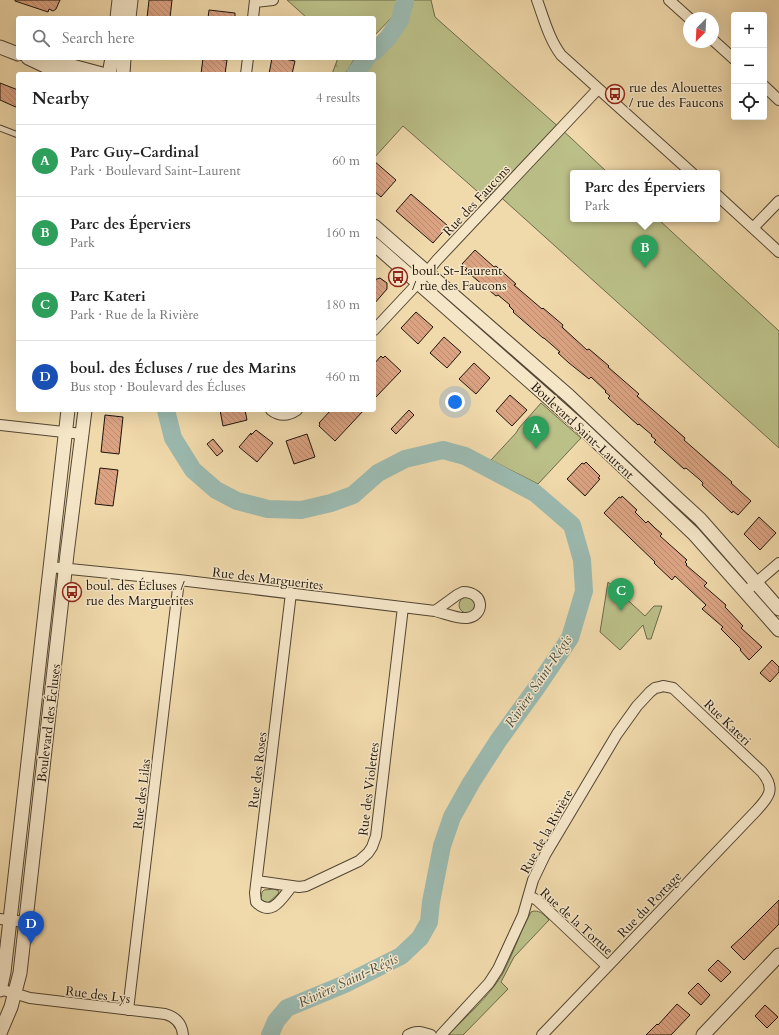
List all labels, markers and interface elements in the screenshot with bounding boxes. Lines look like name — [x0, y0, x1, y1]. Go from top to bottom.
north arrow — [683, 12, 719, 48]
map controls — [731, 12, 767, 120]
button: + — [731, 12, 767, 48]
search box — [16, 16, 376, 60]
icon: search — [30, 27, 52, 49]
text: Search here — [62, 28, 135, 48]
button: − — [731, 48, 767, 84]
place label: rue des Alouettes / rue des Faucons — [629, 79, 724, 112]
bus stop icon: rue des Alouettes / rue des Faucons — [604, 83, 626, 105]
button: locate — [731, 84, 767, 120]
text: Nearby — [32, 87, 89, 110]
text: 4 results — [316, 89, 360, 107]
text: Parc Guy-Cardinal — [70, 142, 199, 162]
text: A — [40, 152, 50, 170]
text: 60 m — [332, 152, 360, 170]
street label: Rue des Faucons — [439, 161, 514, 240]
text: Park · Boulevard Saint-Laurent — [70, 162, 241, 180]
popup — [570, 170, 720, 222]
text: Parc des Éperviers — [585, 177, 705, 197]
text: Park — [585, 197, 610, 215]
text: Parc des Éperviers — [70, 214, 191, 234]
text: B — [40, 224, 50, 242]
text: 160 m — [326, 224, 360, 242]
text: Park — [70, 234, 95, 252]
pin: B — [632, 235, 658, 268]
place label: boul. St-Laurent / rue des Faucons — [412, 262, 507, 295]
bus stop icon: boul. St-Laurent / rue des Faucons — [387, 266, 409, 288]
text: Parc Kateri — [70, 286, 146, 306]
text: C — [40, 296, 50, 314]
text: 180 m — [326, 296, 360, 314]
text: Park · Rue de la Rivière — [70, 306, 199, 324]
text: boul. des Écluses / rue des Marins — [70, 358, 296, 378]
text: D — [39, 368, 51, 386]
text: 460 m — [326, 368, 360, 386]
text: Bus stop · Boulevard des Écluses — [70, 378, 246, 396]
street label: Boulevard Saint-Laurent — [527, 378, 638, 483]
your location — [445, 392, 465, 412]
pin: A — [523, 416, 549, 449]
street label: Rue des Marguerites — [211, 563, 325, 595]
place label: boul. des Écluses / rue des Marguerites — [86, 577, 194, 610]
pin: C — [608, 578, 634, 611]
bus stop icon: boul. des Écluses / rue des Marguerites — [61, 581, 83, 603]
water label: Rivière Saint-Régis — [500, 631, 577, 731]
street label: Boulevard des Écluses — [33, 663, 65, 783]
street label: Rue Kateri — [700, 696, 755, 750]
street label: Rue des Roses — [244, 731, 272, 809]
street label: Rue des Violettes — [354, 741, 384, 837]
street label: Rue des Lilas — [129, 758, 155, 830]
street label: Rue de la Rivière — [516, 786, 578, 877]
street label: Rue du Portage — [614, 868, 686, 942]
street label: Rue de la Tortue — [536, 884, 617, 960]
pin: D — [18, 911, 44, 944]
water label: Rivière Saint-Régis — [295, 949, 401, 1012]
street label: Rue des Lys — [64, 982, 131, 1008]

